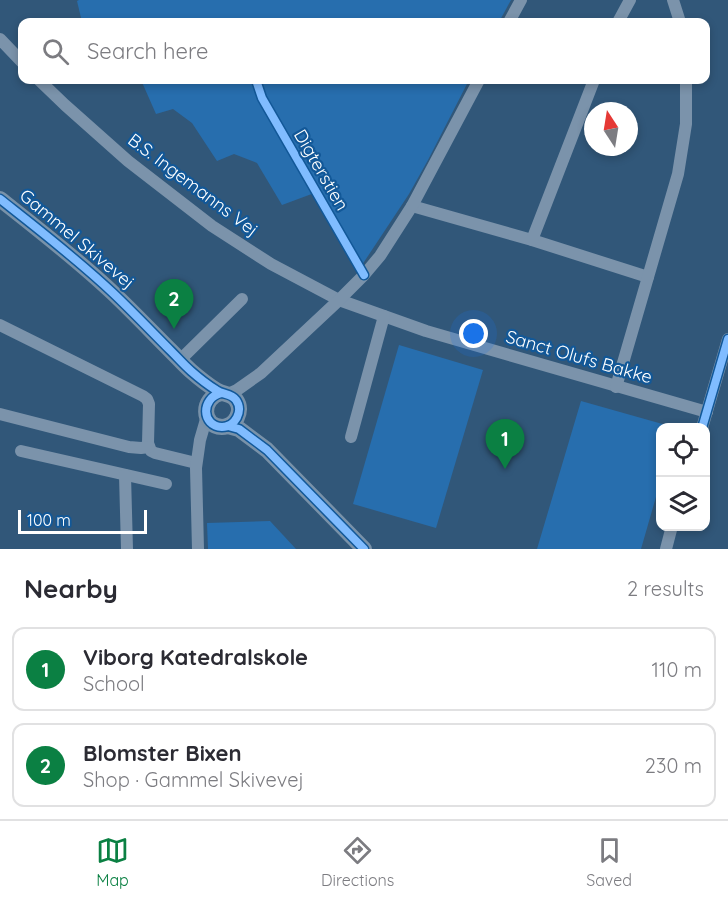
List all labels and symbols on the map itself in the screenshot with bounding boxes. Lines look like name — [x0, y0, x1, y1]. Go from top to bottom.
north arrow — [584, 102, 638, 156]
street label: Digterstien — [289, 125, 354, 215]
street label: B.S. Ingemanns Vej — [124, 128, 263, 241]
street label: Gammel Skivevej — [15, 184, 140, 293]
pin: 2 — [154, 280, 194, 329]
your location — [459, 319, 488, 348]
street label: Sanct Olufs Bakke — [503, 325, 655, 388]
pin: 1 — [486, 420, 524, 469]
scale bar — [18, 507, 147, 534]

